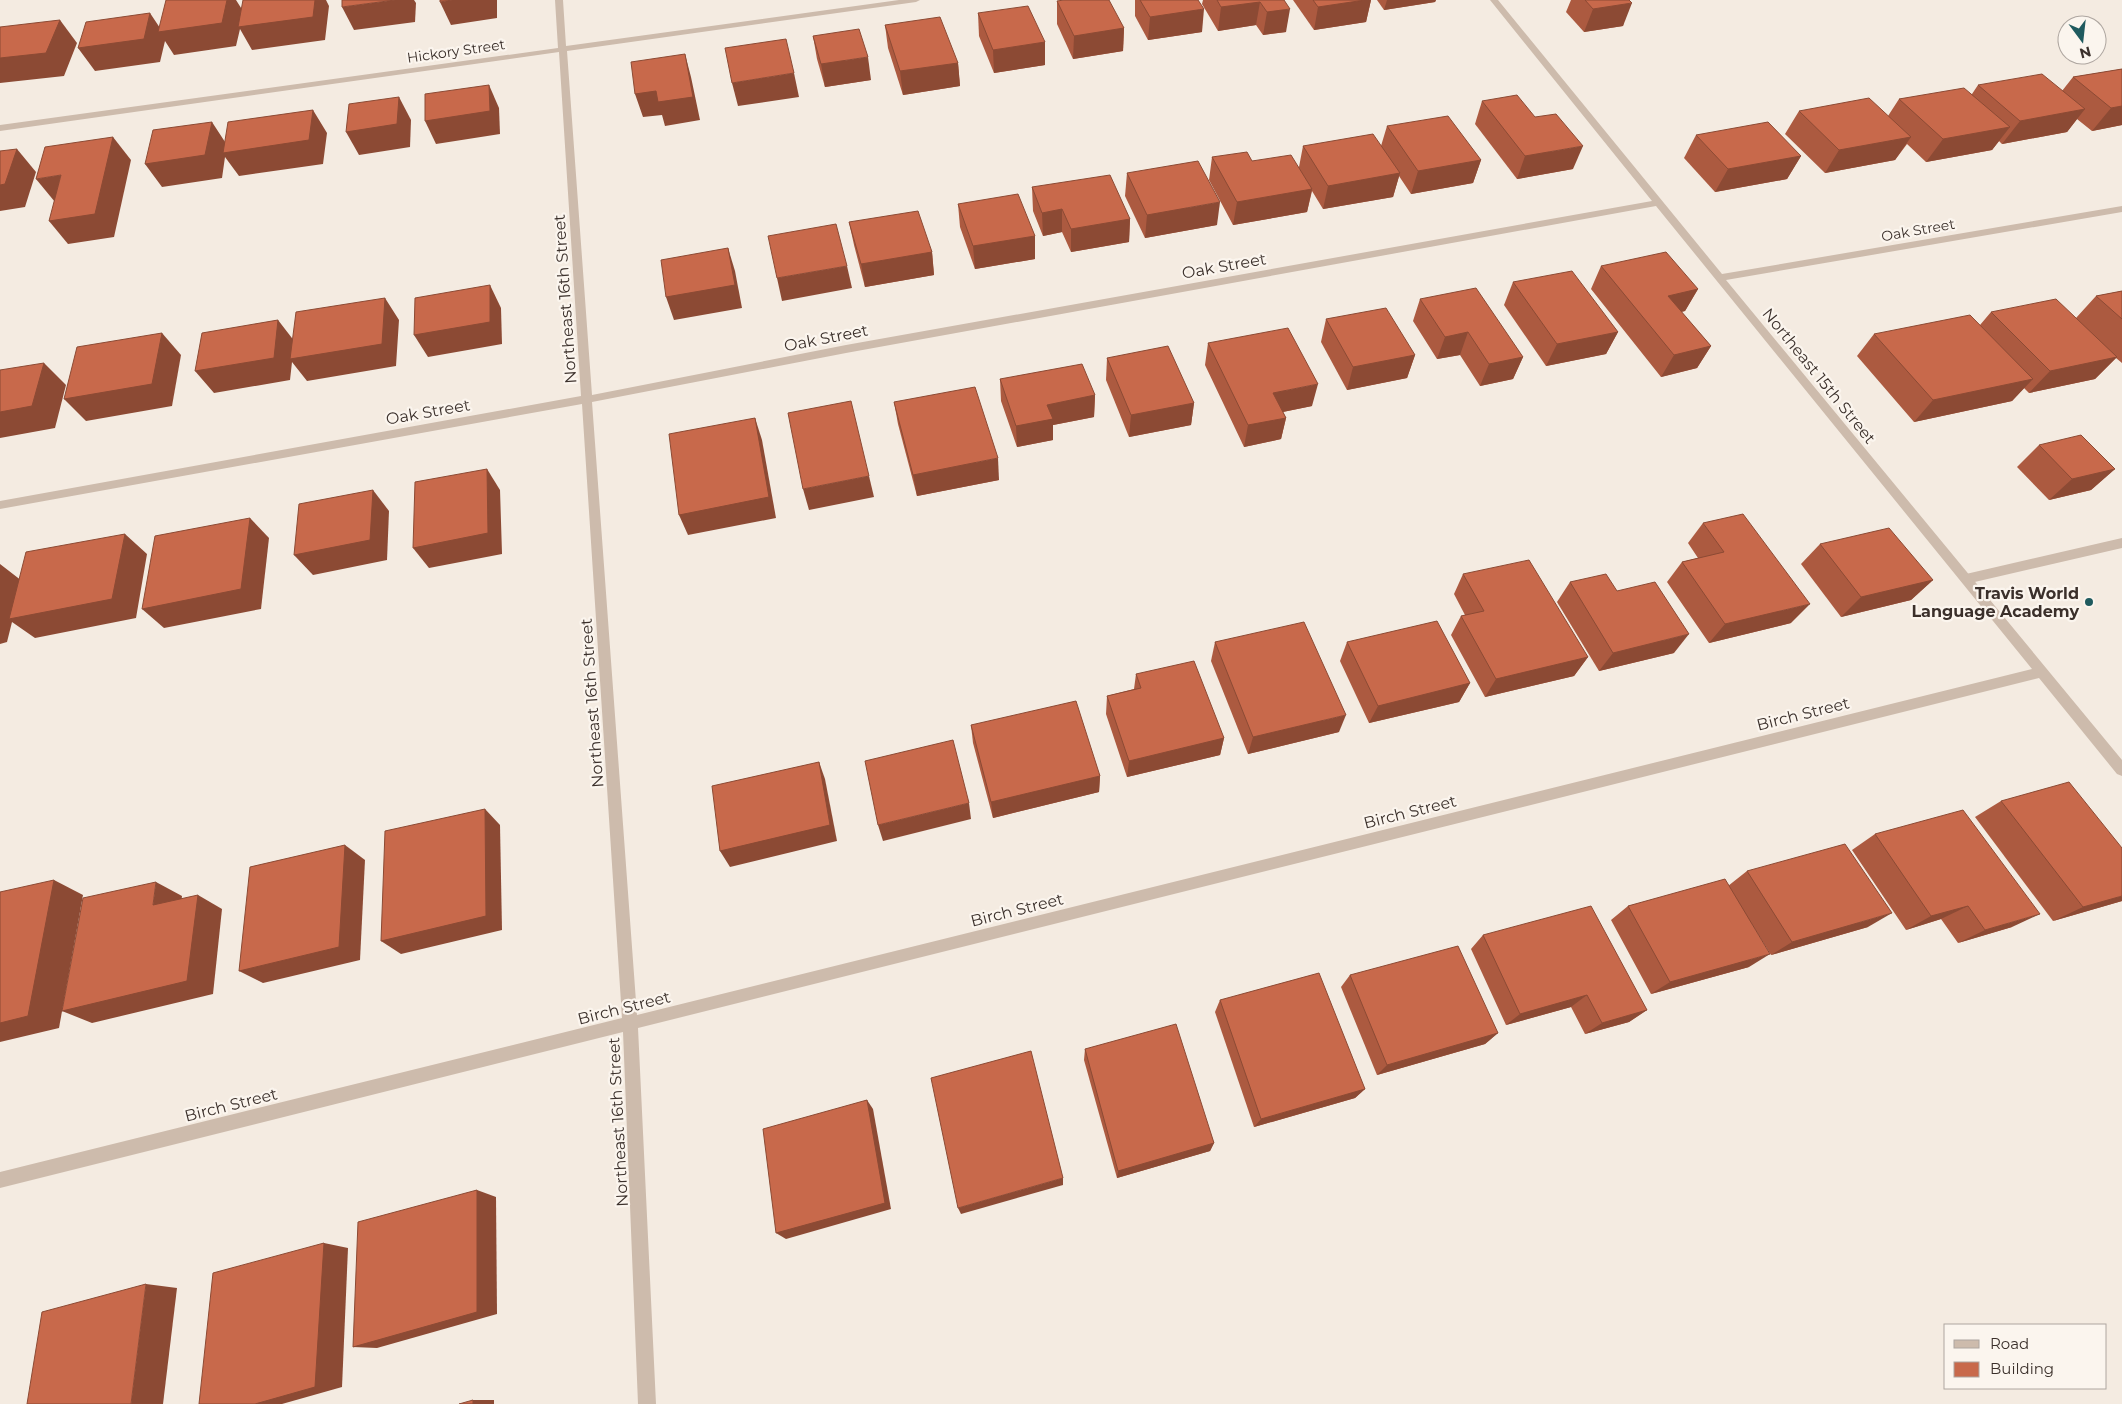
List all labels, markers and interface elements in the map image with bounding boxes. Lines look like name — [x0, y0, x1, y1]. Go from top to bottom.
north arrow — [2057, 15, 2107, 65]
street label: Hickory Street — [406, 35, 507, 67]
text: N — [2078, 42, 2093, 63]
street label: Northeast 16th Street — [550, 213, 580, 384]
street label: Oak Street — [1880, 215, 1956, 245]
street label: Oak Street — [1180, 249, 1268, 283]
street label: Northeast 15th Street — [1758, 304, 1880, 448]
street label: Oak Street — [782, 320, 870, 355]
street label: Oak Street — [384, 395, 472, 429]
place label: Travis World Language Academy — [1911, 584, 2079, 621]
marker: Travis World Language Academy — [2083, 596, 2095, 608]
street label: Northeast 16th Street — [577, 617, 607, 788]
street label: Birch Street — [1755, 693, 1852, 735]
street label: Birch Street — [1362, 791, 1459, 833]
street label: Birch Street — [969, 889, 1066, 931]
street label: Birch Street — [576, 987, 673, 1029]
street label: Northeast 16th Street — [604, 1036, 632, 1207]
street label: Birch Street — [183, 1084, 280, 1126]
legend — [1944, 1324, 2107, 1389]
text: Road — [1990, 1334, 2029, 1353]
text: Building — [1990, 1359, 2054, 1378]

